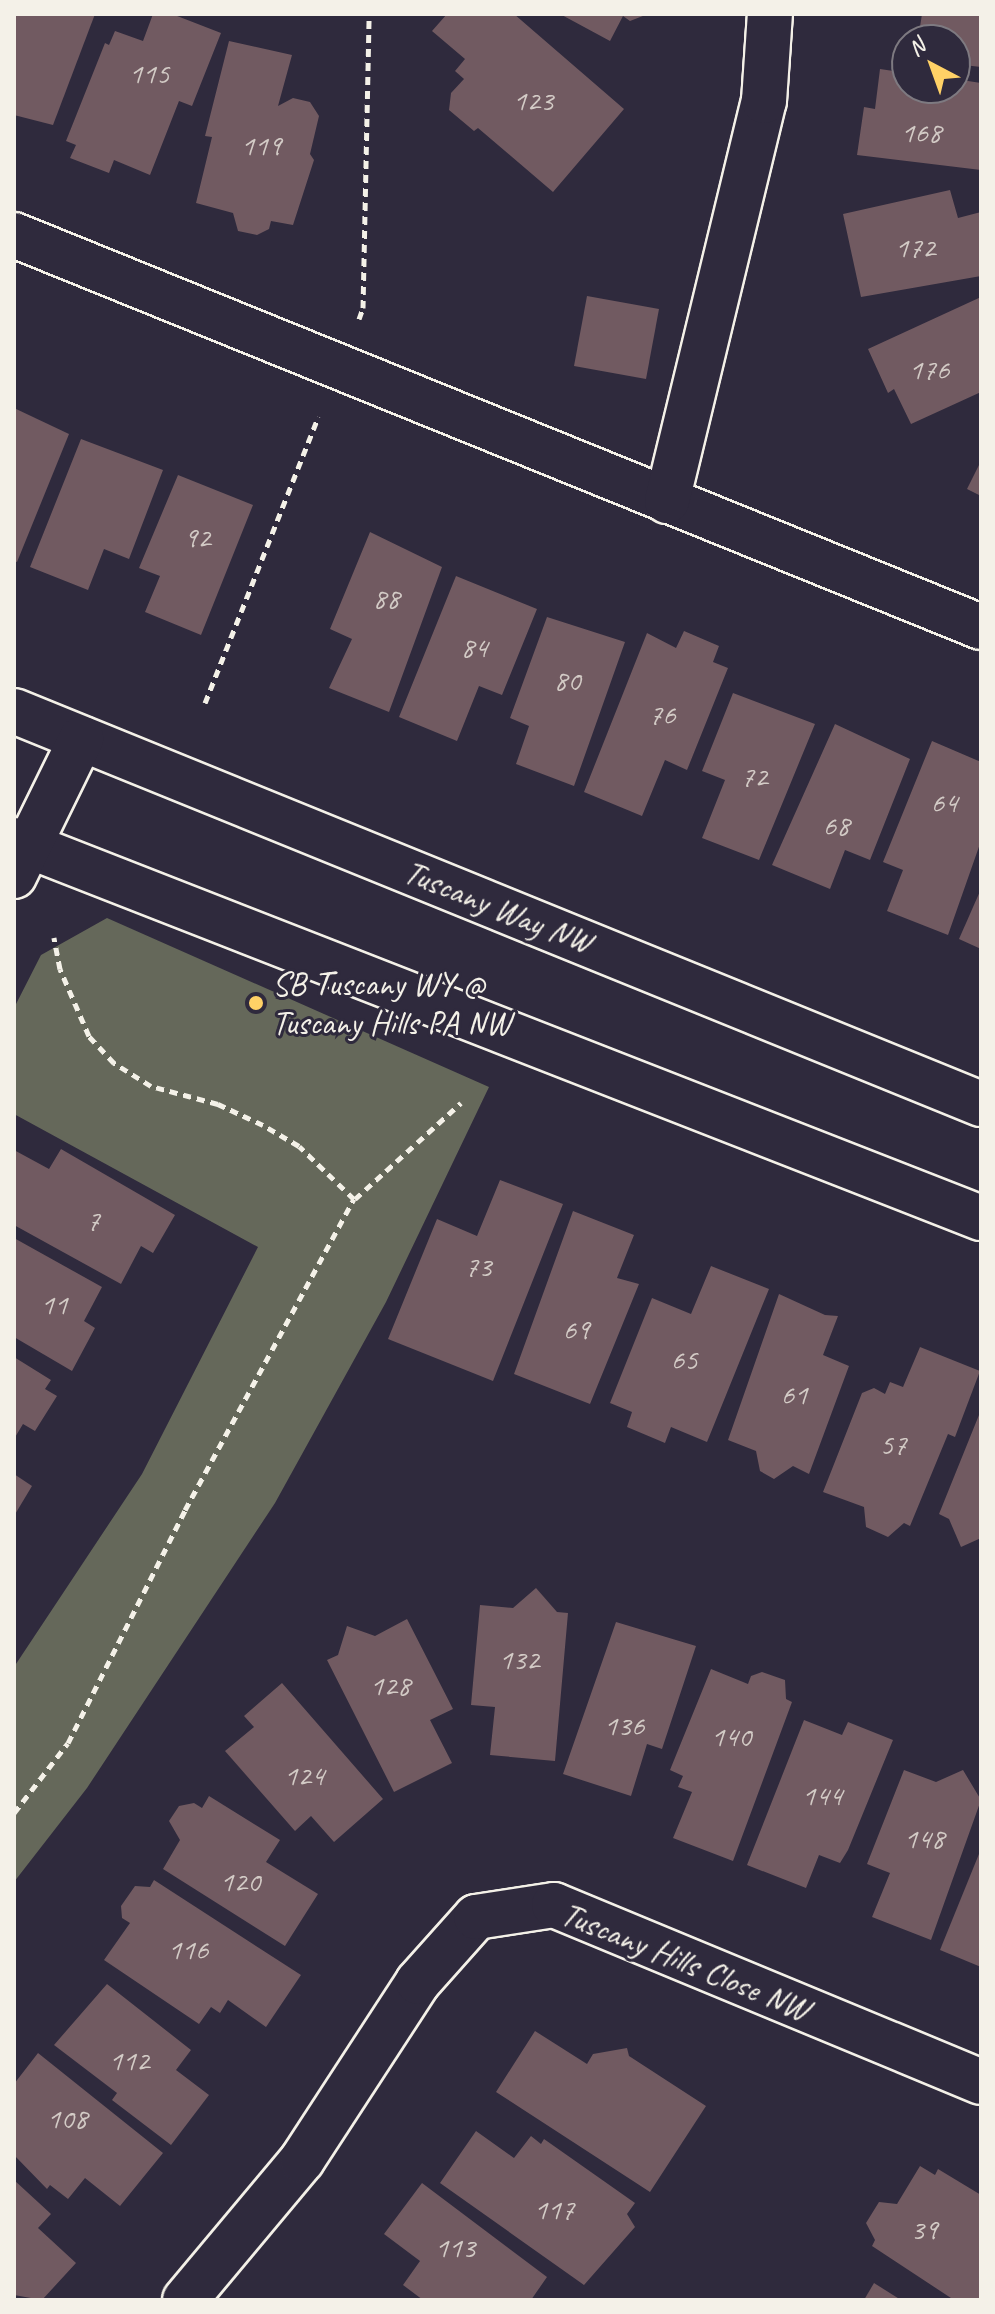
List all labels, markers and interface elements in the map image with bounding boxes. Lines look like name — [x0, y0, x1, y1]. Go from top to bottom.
north arrow — [891, 24, 971, 104]
text: N — [902, 32, 931, 62]
house number: 115 — [129, 55, 169, 91]
house number: 123 — [513, 82, 553, 118]
house number: 168 — [901, 114, 941, 150]
house number: 119 — [241, 127, 281, 163]
house number: 172 — [895, 229, 935, 265]
house number: 176 — [909, 351, 949, 387]
house number: 92 — [184, 519, 210, 555]
house number: 88 — [373, 580, 399, 616]
house number: 84 — [461, 629, 487, 665]
house number: 80 — [554, 662, 580, 698]
house number: 76 — [649, 696, 675, 732]
house number: 72 — [741, 758, 767, 794]
house number: 64 — [931, 784, 957, 820]
house number: 68 — [823, 807, 849, 843]
street label: Tuscany Way NW — [397, 850, 599, 964]
place label: SB Tuscany WY @ Tuscany Hills PA NW — [272, 963, 511, 1042]
marker: SB Tuscany WY @ Tuscany Hills PA NW — [247, 994, 265, 1012]
house number: 7 — [86, 1202, 100, 1238]
house number: 73 — [465, 1248, 491, 1284]
house number: 11 — [41, 1286, 67, 1322]
house number: 69 — [563, 1311, 589, 1347]
house number: 65 — [671, 1341, 697, 1377]
house number: 61 — [781, 1376, 807, 1412]
house number: 57 — [880, 1426, 906, 1462]
house number: 132 — [499, 1641, 539, 1677]
house number: 128 — [370, 1667, 410, 1703]
house number: 136 — [604, 1707, 644, 1743]
house number: 140 — [711, 1718, 751, 1754]
house number: 124 — [284, 1757, 324, 1793]
house number: 144 — [802, 1777, 842, 1813]
house number: 148 — [904, 1820, 944, 1856]
house number: 120 — [220, 1863, 260, 1899]
street label: Tuscany Hills Close NW — [555, 1893, 815, 2029]
house number: 116 — [168, 1931, 208, 1967]
house number: 112 — [109, 2042, 149, 2078]
house number: 108 — [47, 2100, 87, 2136]
house number: 117 — [534, 2191, 574, 2227]
house number: 39 — [911, 2211, 937, 2247]
house number: 113 — [435, 2229, 475, 2265]

